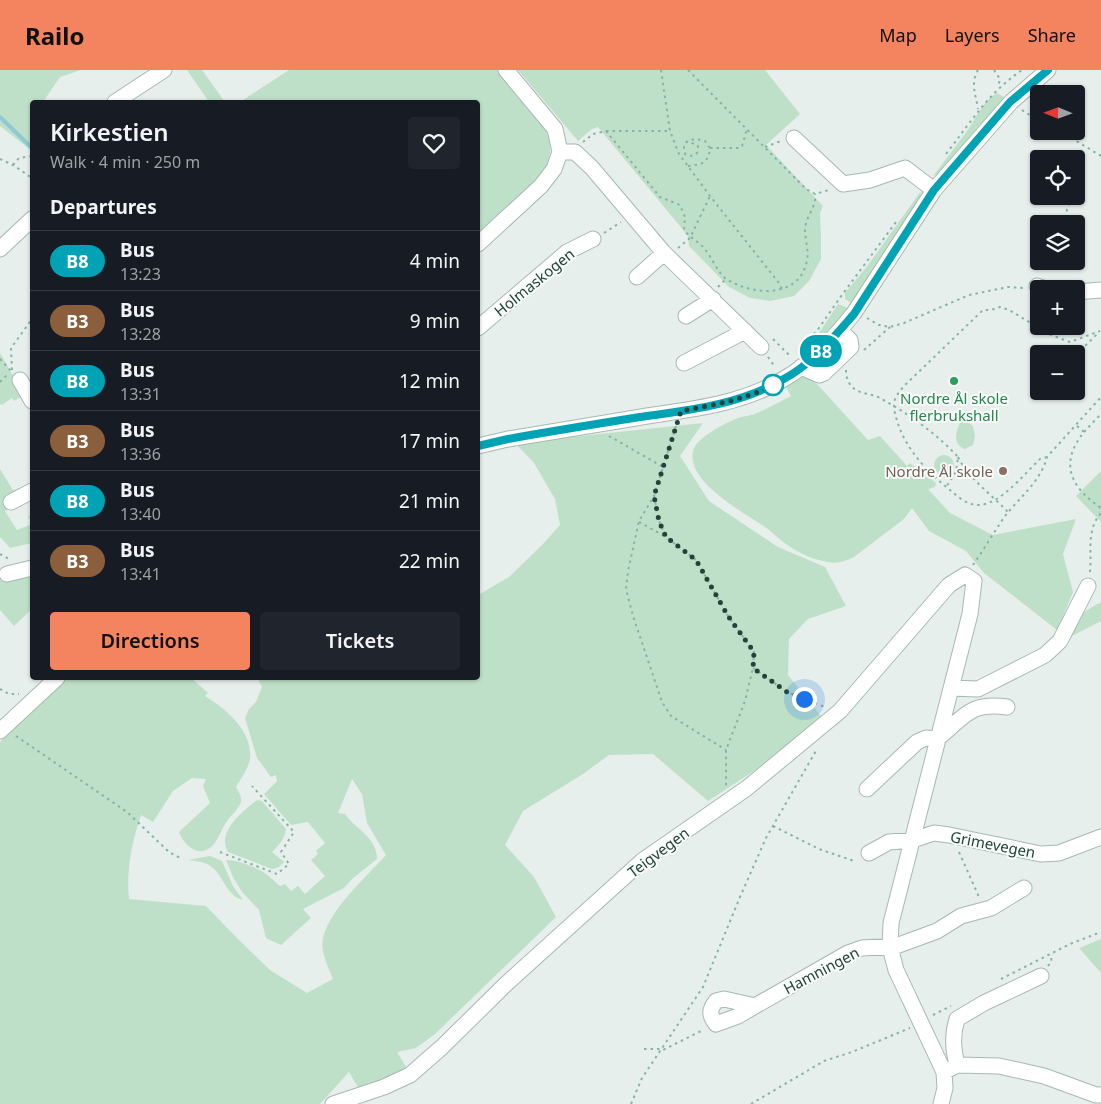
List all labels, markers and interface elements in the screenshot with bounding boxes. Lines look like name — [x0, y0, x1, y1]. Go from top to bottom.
text: Railo — [25, 19, 84, 52]
text: Map — [879, 23, 917, 47]
text: Layers — [945, 23, 1000, 47]
text: Share — [1028, 23, 1076, 47]
north arrow — [1030, 85, 1085, 140]
map controls — [1030, 85, 1085, 400]
text: Kirkestien — [50, 115, 169, 148]
button: heart — [408, 117, 460, 169]
button: locate — [1030, 150, 1085, 205]
text: Walk · 4 min · 250 m — [50, 151, 200, 173]
text: Departures — [50, 194, 157, 220]
button: layers — [1030, 215, 1085, 270]
text: Bus — [120, 237, 155, 263]
street label: Holmaskogen — [490, 243, 578, 321]
text: 4 min — [410, 248, 460, 274]
text: B8 — [66, 249, 89, 273]
text: 13:23 — [120, 263, 161, 285]
button: + — [1030, 280, 1085, 335]
text: Bus — [120, 297, 155, 323]
text: 9 min — [410, 308, 460, 334]
text: B3 — [66, 309, 89, 333]
text: 13:28 — [120, 323, 161, 345]
line badge: B8 — [798, 335, 844, 367]
text: B8 — [810, 339, 832, 363]
button: − — [1030, 345, 1085, 400]
text: Bus — [120, 357, 155, 383]
text: 12 min — [399, 368, 460, 394]
text: B8 — [66, 369, 89, 393]
unlabelled marker — [762, 374, 784, 396]
marker: Nordre Ål skole flerbrukshall — [948, 375, 960, 387]
text: 13:31 — [120, 383, 161, 405]
place label: Nordre Ål skole flerbrukshall — [900, 388, 1008, 425]
text: Bus — [120, 417, 155, 443]
text: 17 min — [399, 428, 460, 454]
text: B3 — [66, 429, 89, 453]
text: 13:36 — [120, 443, 161, 465]
place label: Nordre Ål skole — [885, 461, 993, 481]
marker: Nordre Ål skole — [997, 465, 1009, 477]
text: Bus — [120, 477, 155, 503]
text: 21 min — [399, 488, 460, 514]
text: B8 — [66, 489, 89, 513]
text: 13:40 — [120, 503, 161, 525]
text: Bus — [120, 537, 155, 563]
text: 22 min — [399, 548, 460, 574]
text: B3 — [66, 549, 89, 573]
text: 13:41 — [120, 563, 161, 585]
button: Directions — [50, 612, 250, 670]
button: Tickets — [260, 612, 460, 670]
your location — [792, 687, 817, 712]
street label: Teigvegen — [623, 822, 693, 882]
street label: Grimevegen — [949, 826, 1037, 862]
street label: Hamningen — [780, 942, 862, 998]

